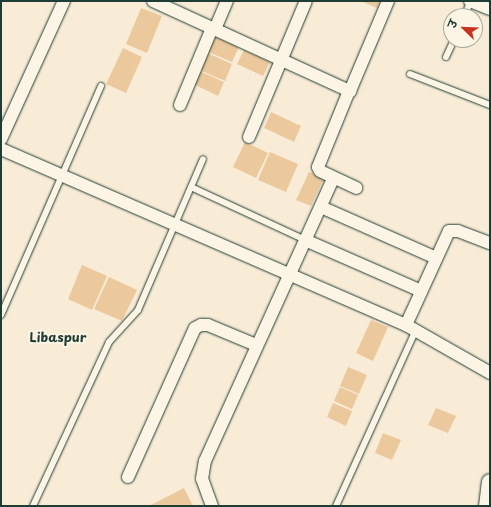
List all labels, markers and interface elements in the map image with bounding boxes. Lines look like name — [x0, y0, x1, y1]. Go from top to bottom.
north arrow — [443, 8, 483, 48]
text: उ — [443, 17, 462, 30]
district label: Libaspur — [30, 329, 86, 345]

